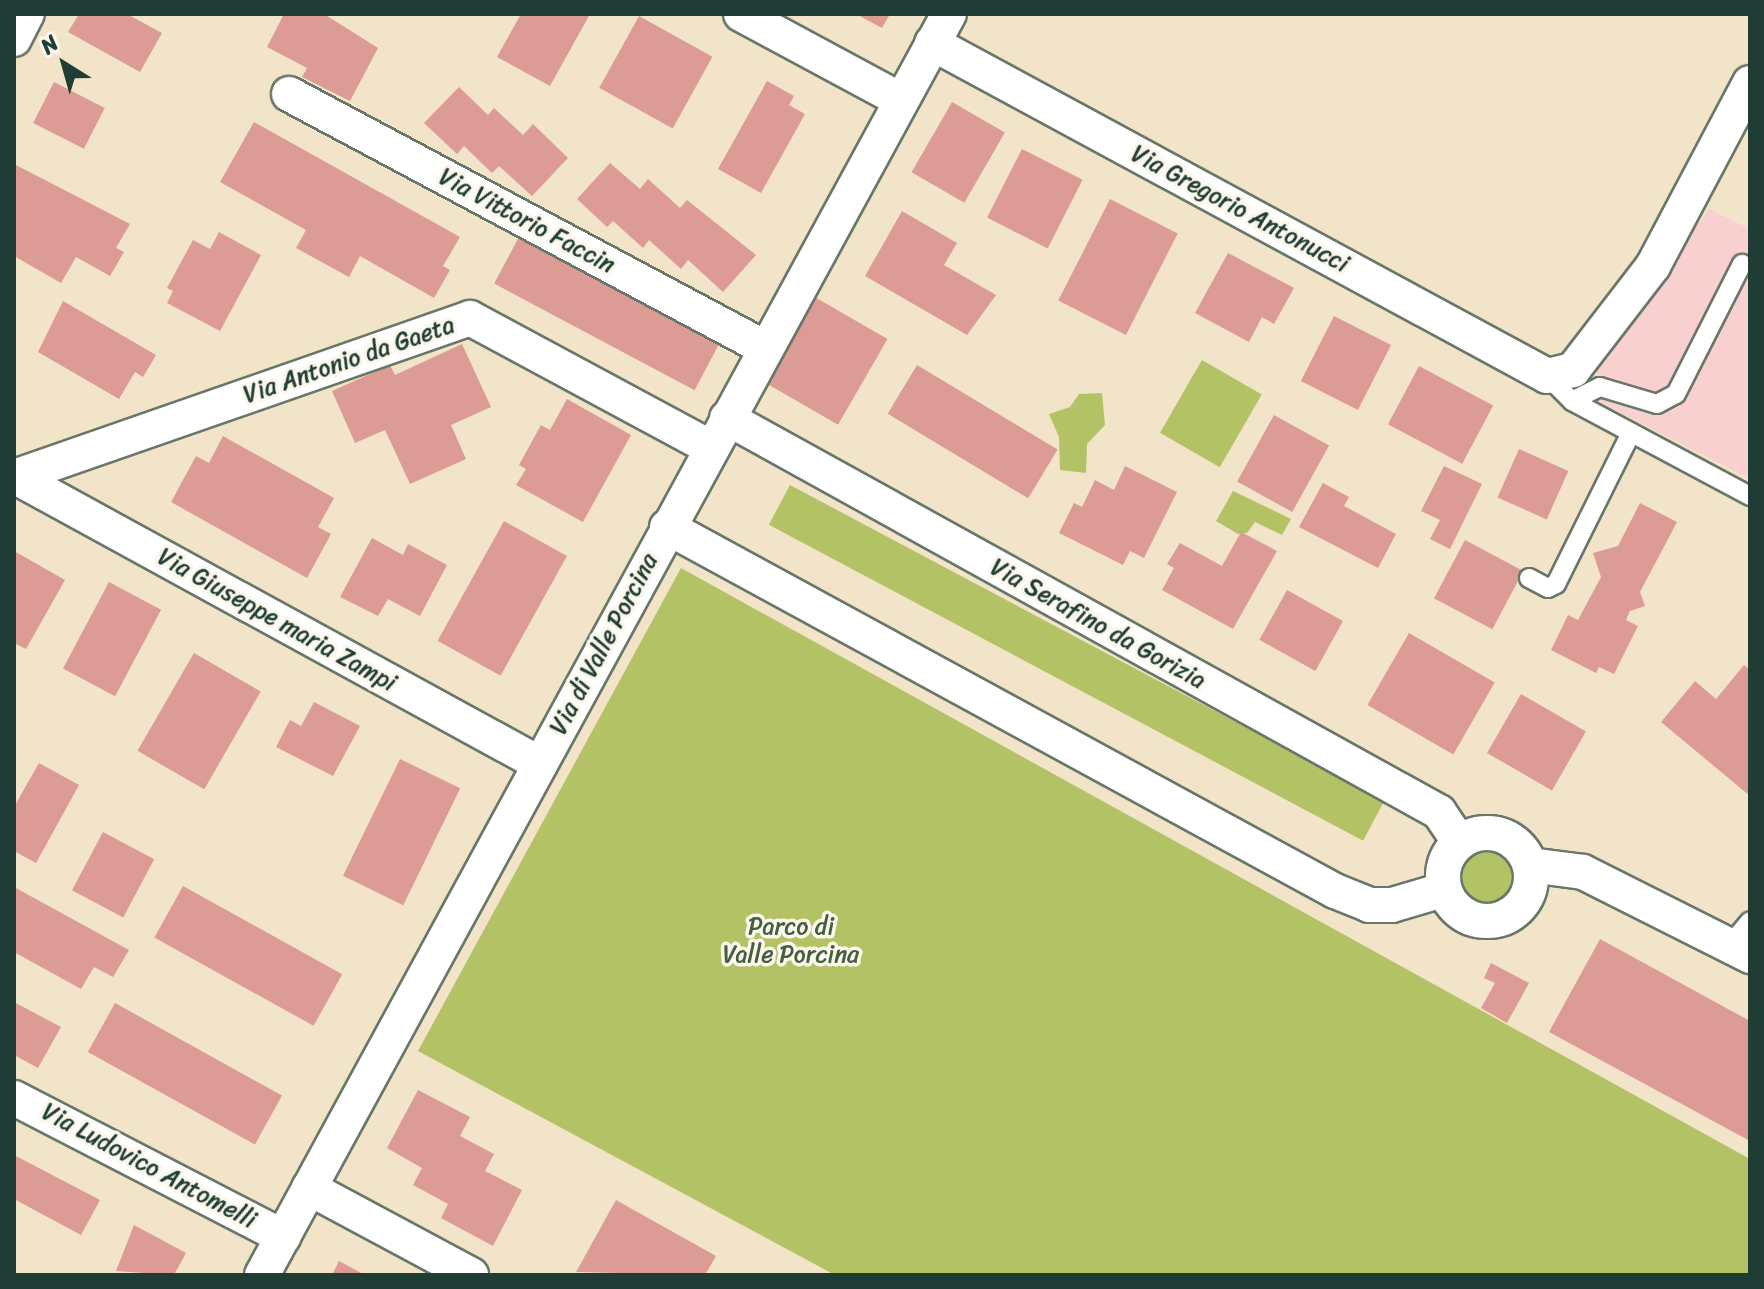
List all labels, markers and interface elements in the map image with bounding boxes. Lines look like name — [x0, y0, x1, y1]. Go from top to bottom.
north arrow — [24, 24, 104, 104]
text: N — [31, 24, 67, 65]
street label: Via Gregorio Antonucci — [1126, 139, 1354, 279]
street label: Via Vittorio Faccin — [434, 162, 620, 280]
street label: Via Antonio da Gaeta — [240, 310, 458, 410]
street label: Via Giuseppe maria Zampi — [153, 542, 401, 698]
street label: Via di Valle Porcina — [544, 548, 664, 740]
street label: Via Serafino da Gorizia — [985, 553, 1211, 695]
park label: Parco di Valle Porcina — [722, 913, 860, 969]
street label: Via Ludovico Antomelli — [37, 1097, 261, 1235]

